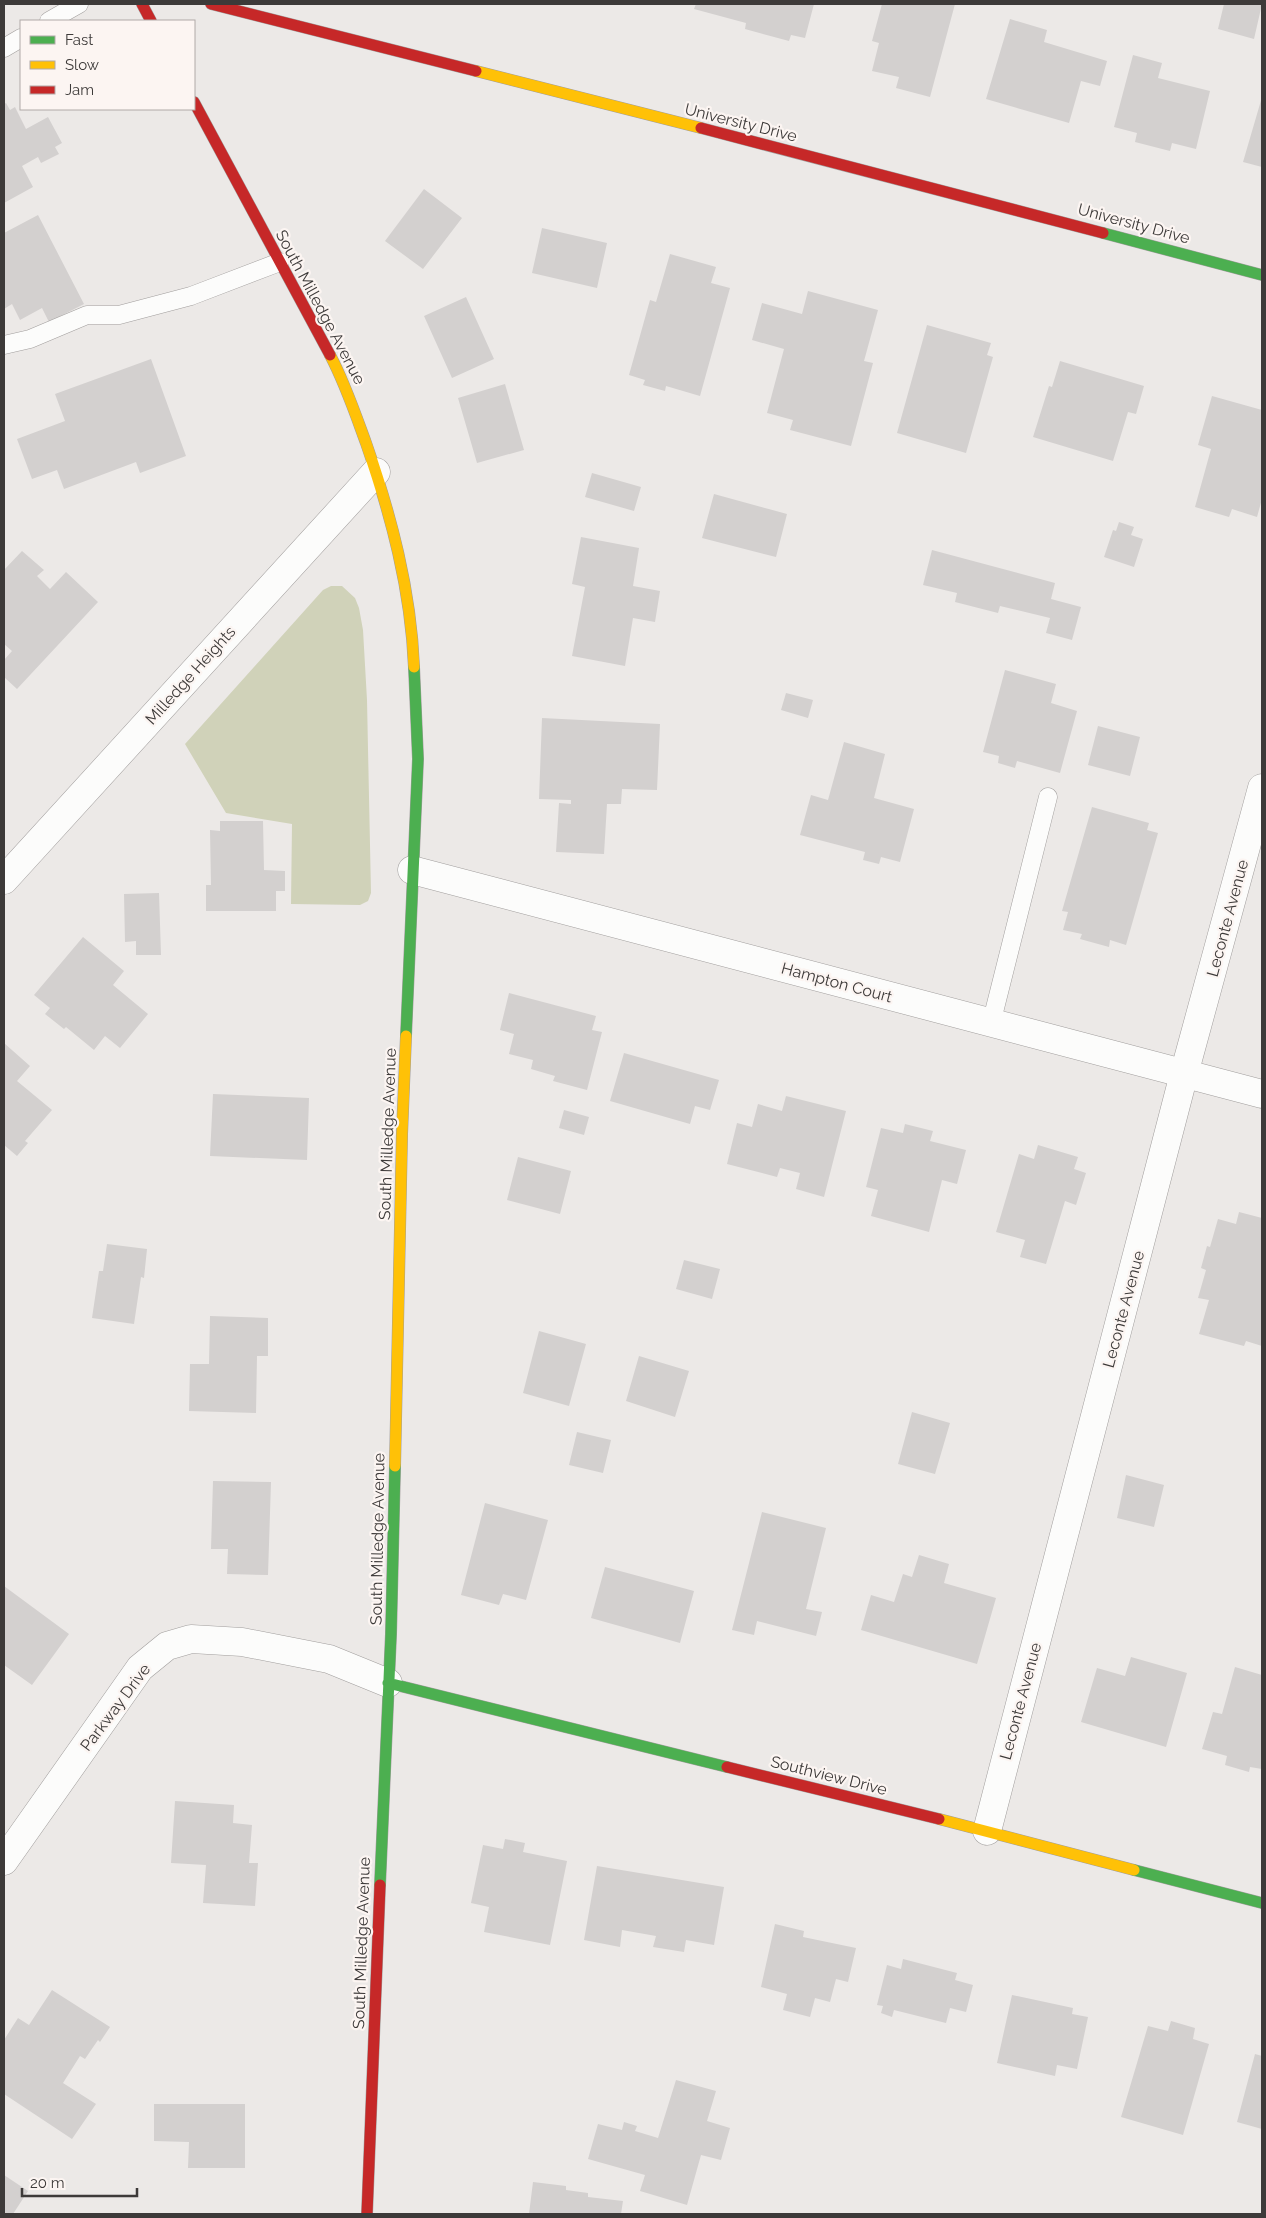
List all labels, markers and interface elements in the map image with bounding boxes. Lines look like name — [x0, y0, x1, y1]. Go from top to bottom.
legend — [20, 20, 195, 110]
text: Fast — [65, 31, 93, 49]
text: Slow — [65, 56, 99, 74]
text: Jam — [65, 81, 94, 99]
street label: University Drive — [683, 99, 799, 146]
street label: University Drive — [1076, 199, 1192, 248]
street label: South Milledge Avenue — [272, 227, 369, 388]
street label: Milledge Heights — [141, 622, 240, 728]
street label: Leconte Avenue — [1203, 858, 1252, 979]
street label: Hampton Court — [779, 959, 895, 1007]
street label: South Milledge Avenue — [375, 1048, 400, 1220]
street label: Leconte Avenue — [1099, 1249, 1148, 1370]
street label: South Milledge Avenue — [366, 1453, 389, 1625]
street label: Leconte Avenue — [996, 1641, 1045, 1762]
street label: Parkway Drive — [76, 1660, 154, 1755]
street label: Southview Drive — [769, 1752, 889, 1799]
street label: South Milledge Avenue — [349, 1857, 374, 2029]
scale bar — [22, 2166, 138, 2198]
text: 20 m — [30, 2174, 65, 2192]

